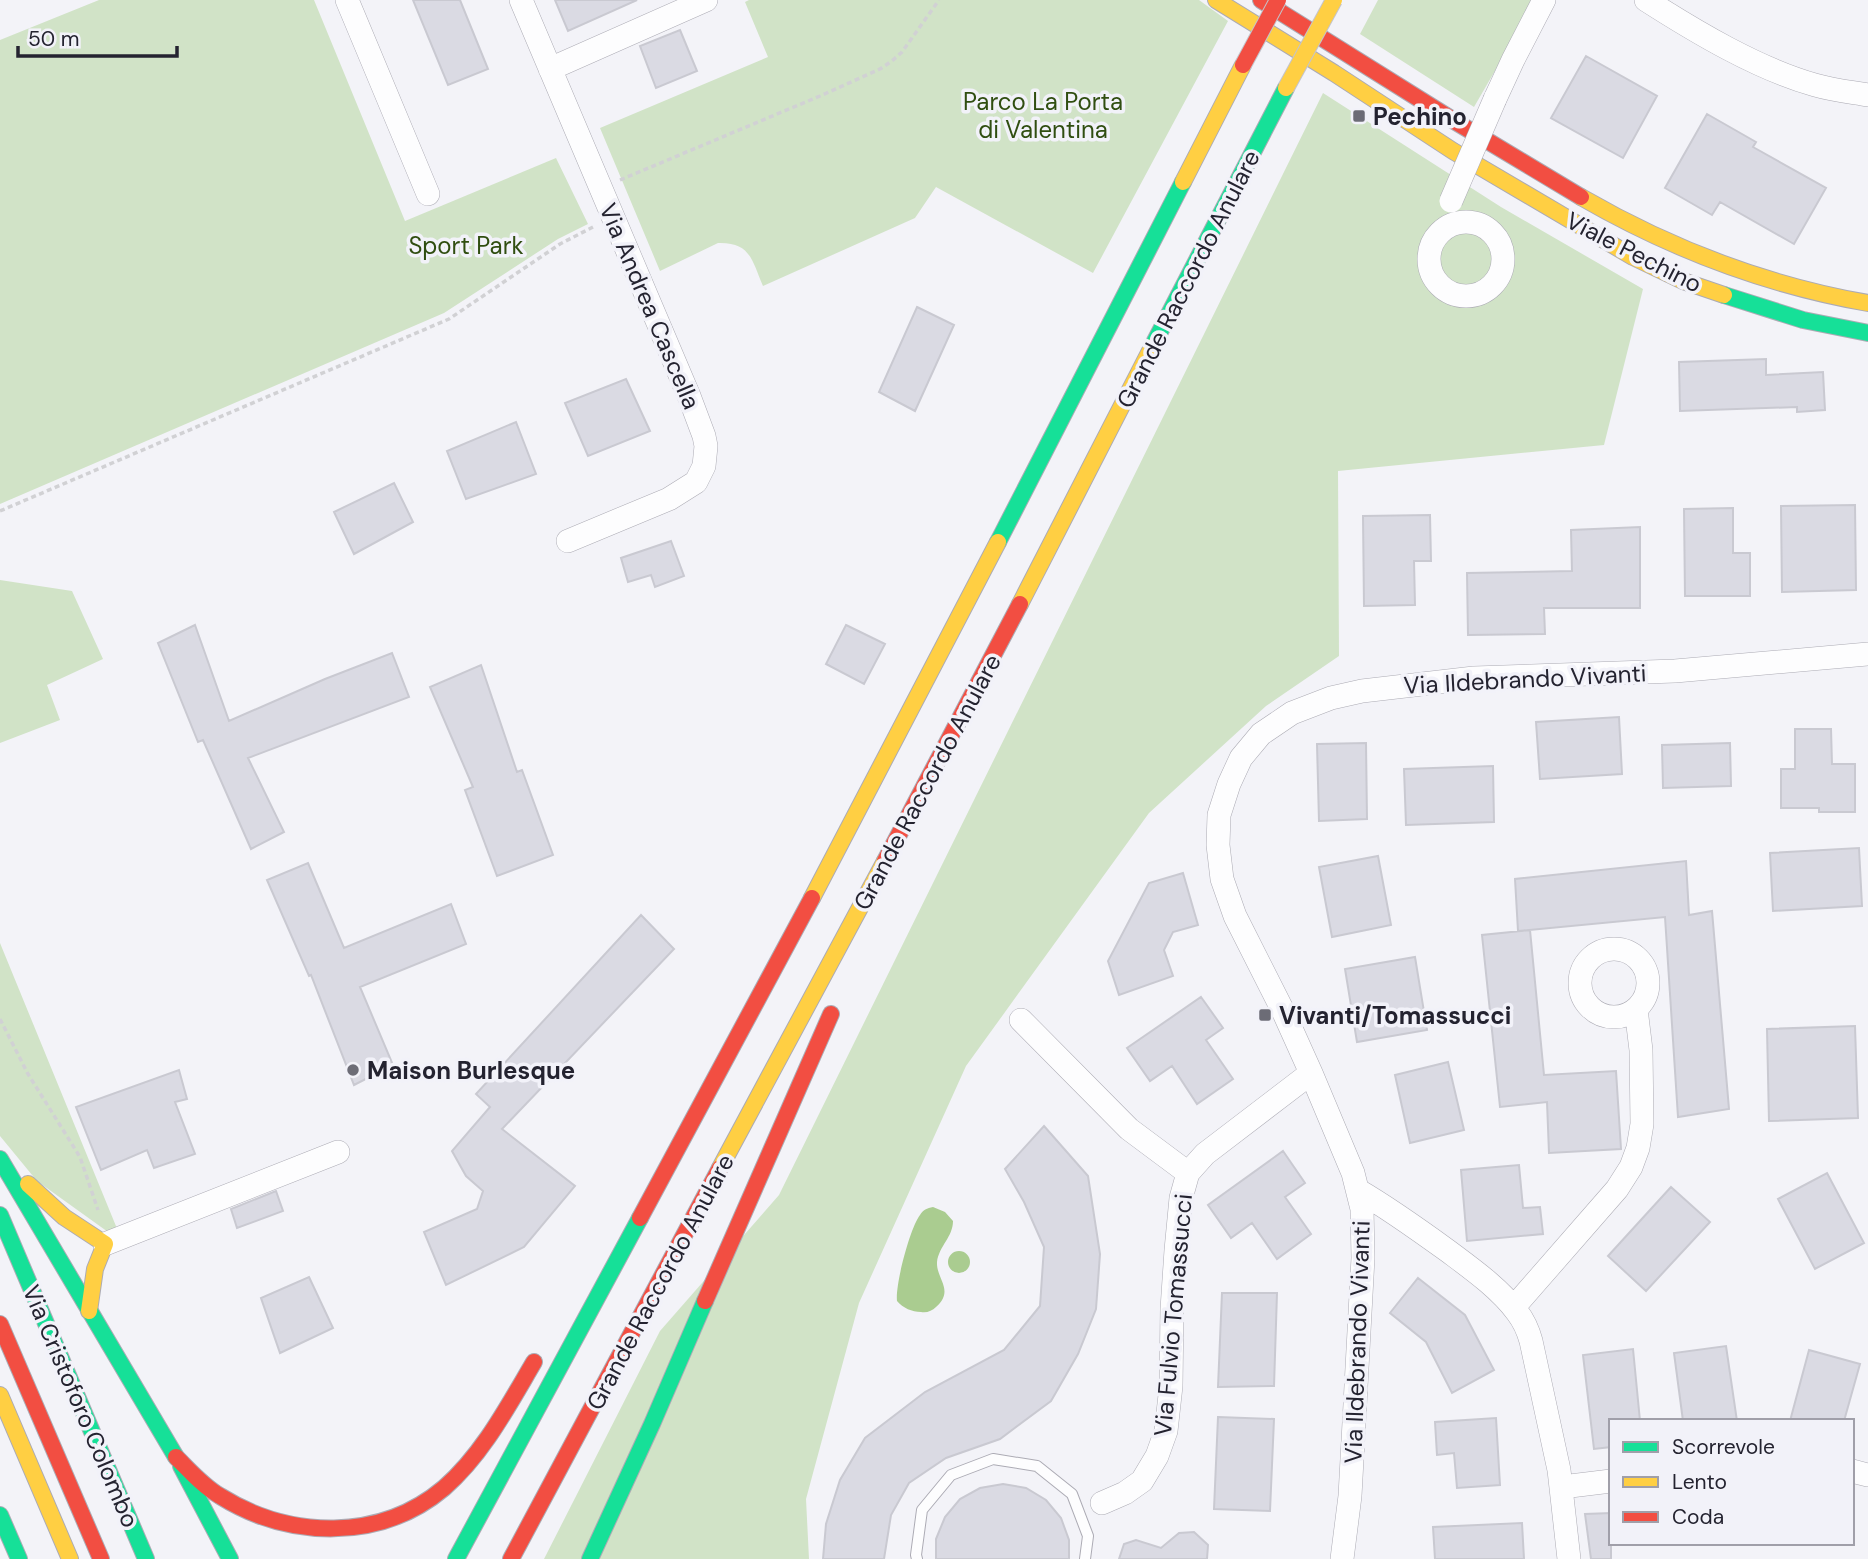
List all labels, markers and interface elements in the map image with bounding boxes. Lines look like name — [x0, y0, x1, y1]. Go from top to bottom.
scale bar — [18, 14, 177, 58]
text: 50 m — [28, 25, 79, 53]
park label: Parco La Porta di Valentina — [963, 86, 1123, 145]
place label: Pechino — [1373, 101, 1467, 132]
marker: Pechino — [1351, 108, 1367, 124]
street label: Grande Raccordo Anulare — [1109, 145, 1267, 413]
street label: Via Andrea Cascella — [593, 198, 707, 414]
street label: Viale Pechino — [1561, 205, 1707, 299]
park label: Sport Park — [408, 230, 524, 261]
street label: Grande Raccordo Anulare — [846, 649, 1008, 915]
street label: Via Ildebrando Vivanti — [1403, 657, 1647, 701]
place label: Vivanti/Tomassucci — [1279, 1000, 1511, 1031]
marker: Vivanti/Tomassucci — [1257, 1007, 1273, 1023]
place label: Maison Burlesque — [367, 1055, 575, 1086]
marker: Maison Burlesque — [345, 1062, 361, 1078]
street label: Grande Raccordo Anulare — [579, 1149, 741, 1415]
street label: Via Fulvio Tomassucci — [1147, 1192, 1199, 1438]
street label: Via Ildebrando Vivanti — [1337, 1220, 1377, 1464]
street label: Via Cristoforo Colombo — [16, 1280, 146, 1532]
legend — [1609, 1419, 1854, 1545]
text: Scorrevole — [1672, 1433, 1775, 1461]
text: Lento — [1672, 1468, 1727, 1496]
text: Coda — [1672, 1503, 1724, 1531]

